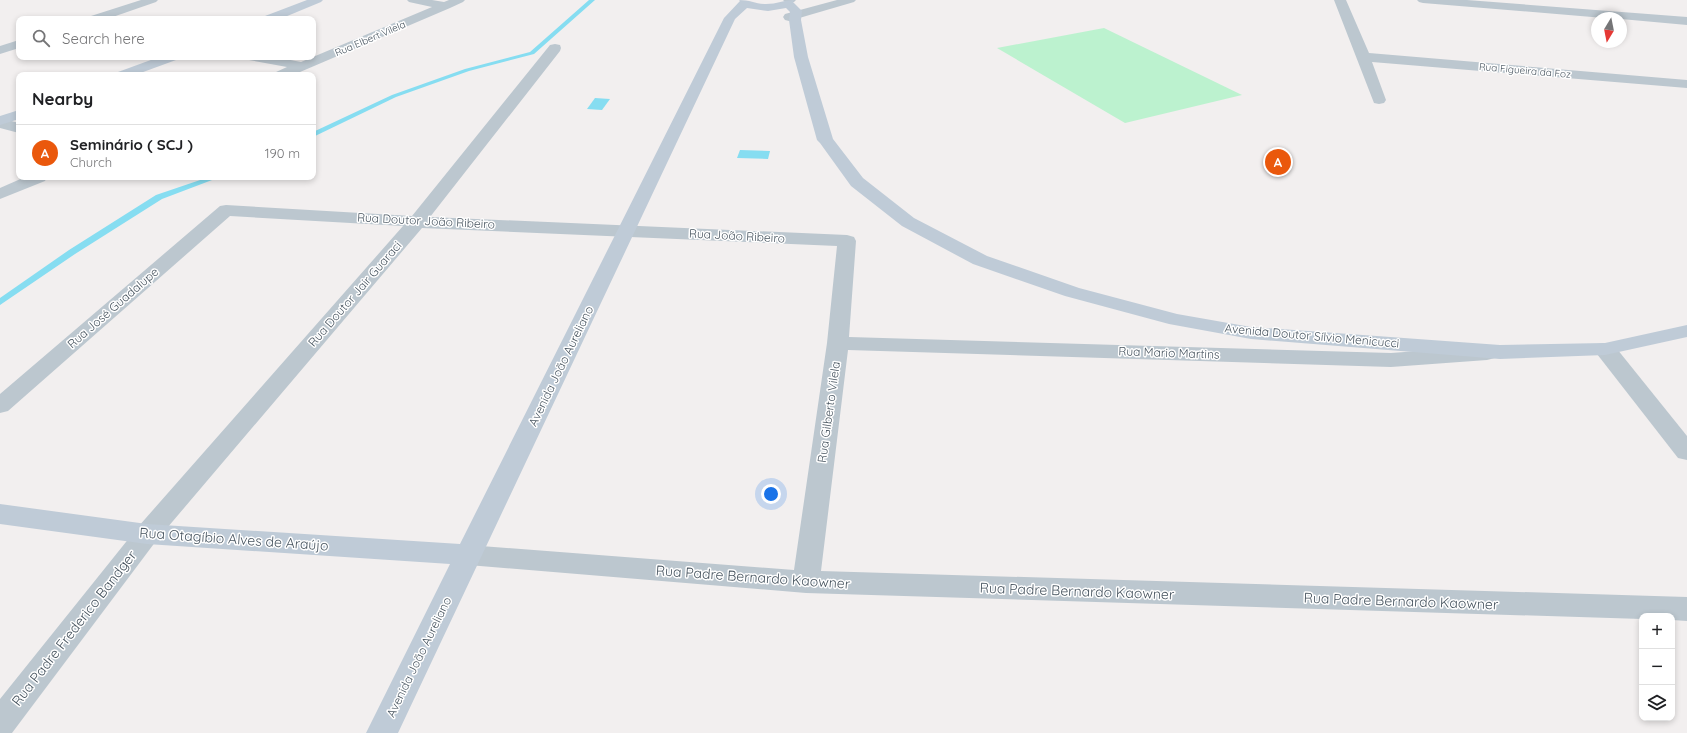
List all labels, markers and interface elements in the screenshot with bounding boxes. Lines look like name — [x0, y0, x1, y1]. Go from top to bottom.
north arrow — [1591, 12, 1627, 48]
search box — [16, 16, 316, 60]
street label: Rua Elbert Vilela — [333, 18, 408, 59]
icon: search — [30, 27, 52, 49]
text: Search here — [62, 29, 145, 48]
street label: Rua Figueira da Foz — [1478, 60, 1572, 81]
text: Nearby — [32, 88, 93, 109]
text: Seminário ( SCJ ) — [70, 135, 193, 154]
text: A — [41, 145, 49, 161]
text: 190 m — [265, 145, 300, 161]
pin: A — [1265, 147, 1291, 177]
text: Church — [70, 154, 112, 170]
street label: Rua Doutor João Ribeiro — [357, 209, 495, 232]
street label: Rua João Ribeiro — [689, 225, 785, 246]
street label: Rua Doutor Jair Guaraci — [305, 238, 405, 349]
street label: Rua José Guadalupe — [64, 264, 161, 351]
street label: Avenida João Aureliano — [525, 303, 596, 428]
street label: Avenida Doutor Sílvio Menicucci — [1224, 320, 1400, 351]
street label: Rua Mario Martins — [1118, 343, 1220, 362]
street label: Rua Gilberto Vilela — [814, 360, 843, 464]
your location — [761, 484, 781, 504]
street label: Rua Otagíbio Alves de Araújo — [139, 523, 329, 555]
street label: Rua Padre Frederico Bandger — [8, 546, 141, 709]
street label: Rua Padre Bernardo Kaowner — [655, 561, 851, 593]
street label: Rua Padre Bernardo Kaowner — [979, 579, 1175, 603]
street label: Rua Padre Bernardo Kaowner — [1303, 589, 1499, 613]
street label: Avenida João Aureliano — [383, 594, 454, 719]
map controls — [1639, 613, 1675, 721]
button: + — [1639, 613, 1675, 649]
button: − — [1639, 649, 1675, 685]
button: layers — [1639, 685, 1675, 721]

